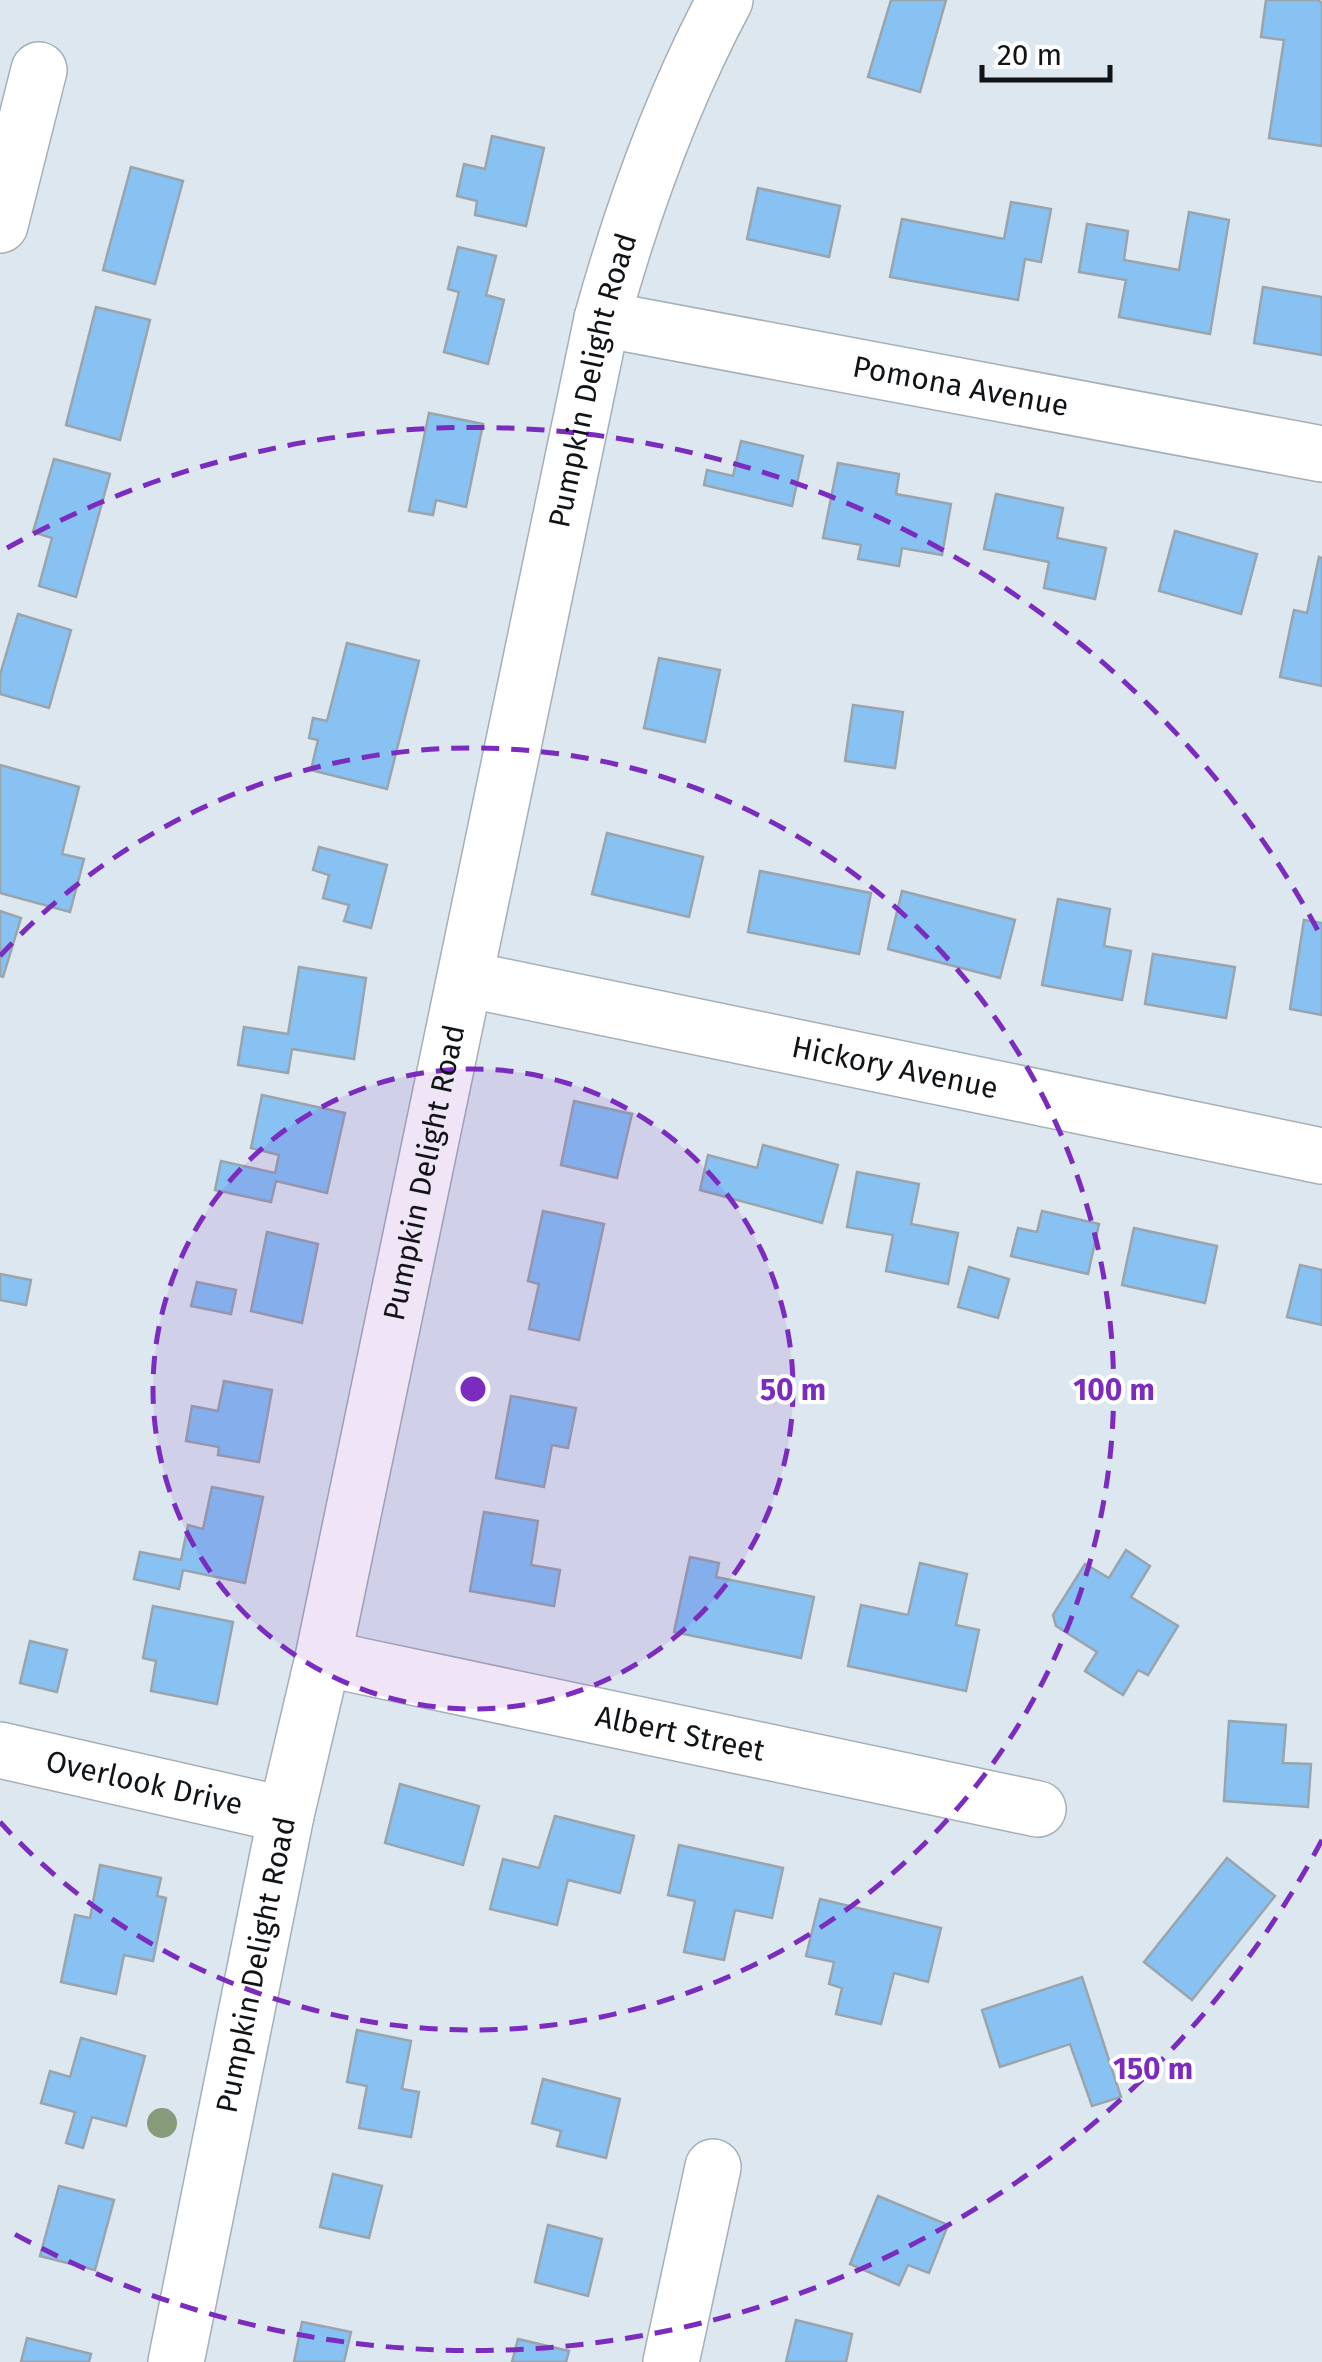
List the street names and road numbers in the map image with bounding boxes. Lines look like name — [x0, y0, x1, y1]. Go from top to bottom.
street label: Pumpkin Delight Road — [541, 229, 645, 531]
street label: Pomona Avenue — [850, 348, 1072, 424]
street label: Pumpkin Delight Road — [376, 1022, 472, 1324]
street label: Hickory Avenue — [789, 1029, 1001, 1107]
street label: Albert Street — [592, 1698, 768, 1769]
street label: Overlook Drive — [42, 1743, 246, 1823]
street label: Pumpkin Delight Road — [209, 1814, 303, 2116]

